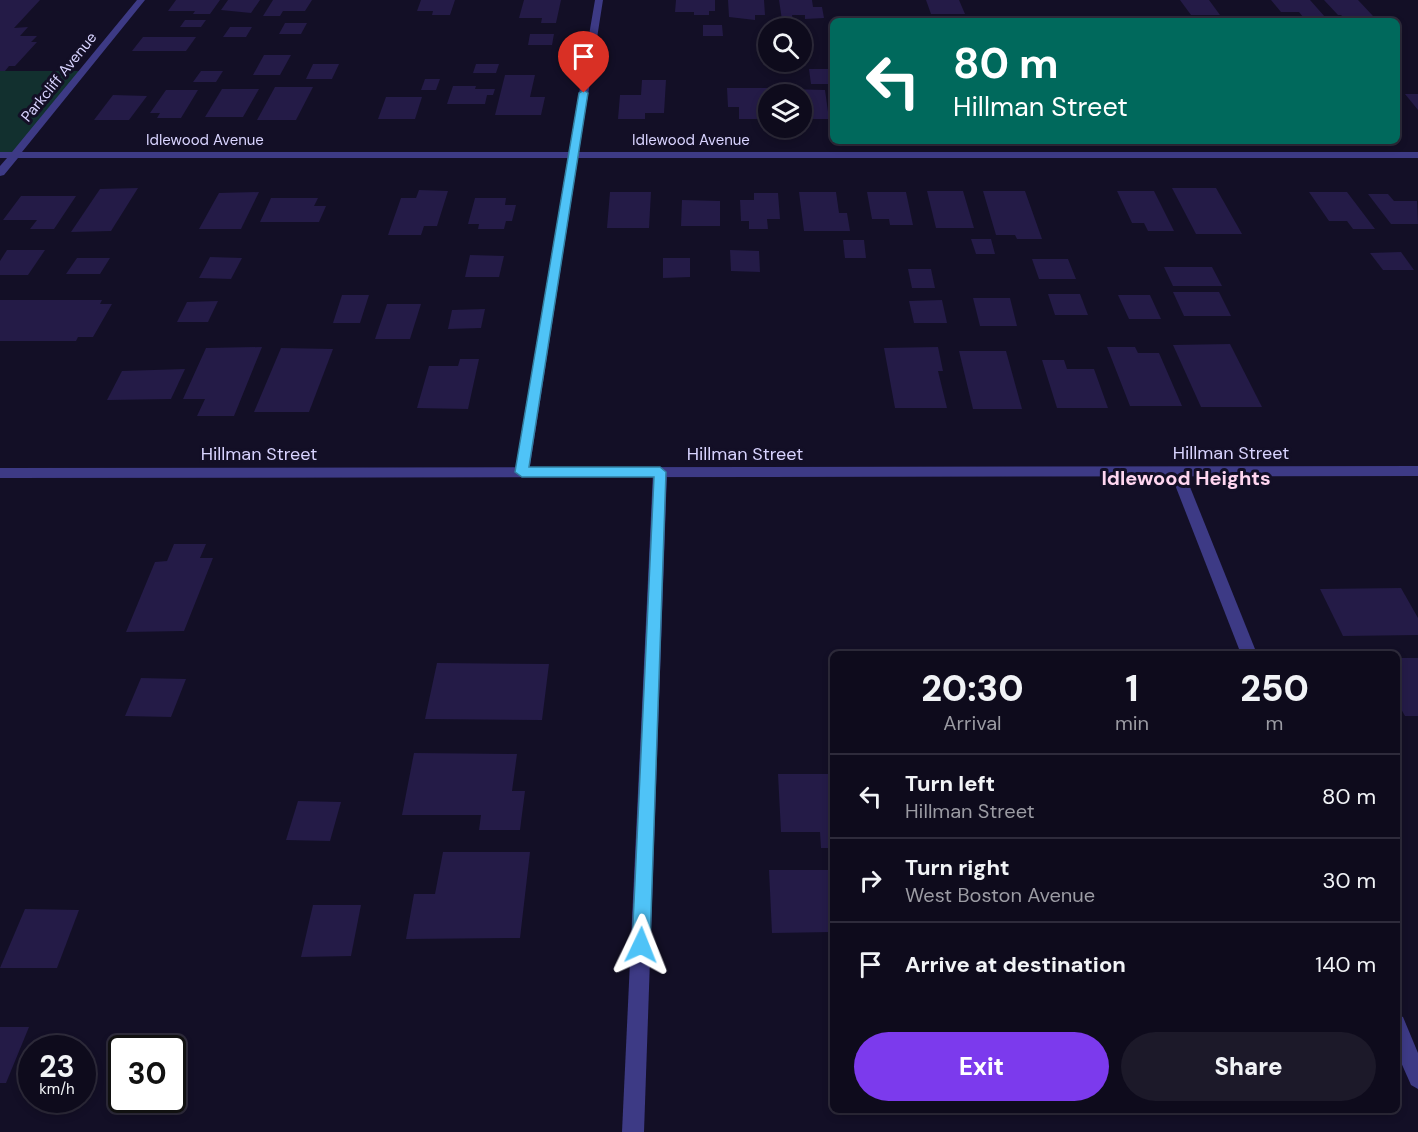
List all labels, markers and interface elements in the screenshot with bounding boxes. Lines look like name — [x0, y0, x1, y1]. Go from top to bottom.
map controls — [758, 18, 812, 138]
button: search — [758, 18, 812, 72]
street label: Parkcliff Avenue — [17, 28, 101, 126]
pin — [558, 31, 609, 93]
text: 80 m — [953, 36, 1059, 91]
icon: arrive — [567, 40, 600, 73]
icon: left — [854, 42, 932, 120]
button: layers — [758, 84, 812, 138]
text: Hillman Street — [953, 89, 1128, 124]
street label: Idlewood Avenue — [146, 130, 264, 150]
street label: Idlewood Avenue — [632, 130, 750, 150]
street label: Hillman Street — [1173, 441, 1289, 465]
street label: Hillman Street — [201, 442, 317, 466]
street label: Hillman Street — [687, 442, 803, 466]
district label: Idlewood Heights — [1101, 465, 1271, 491]
text: 20:30 — [921, 665, 1024, 712]
text: 1 — [1125, 665, 1139, 712]
text: 250 — [1240, 665, 1309, 712]
text: Arrival — [943, 710, 1002, 736]
text: min — [1115, 710, 1149, 736]
text: m — [1266, 710, 1283, 736]
text: Turn left — [905, 769, 995, 798]
icon: left — [854, 780, 887, 813]
text: 80 m — [1322, 782, 1376, 811]
text: Hillman Street — [905, 798, 1035, 824]
text: Turn right — [905, 853, 1010, 882]
icon: right — [854, 864, 887, 897]
text: 30 m — [1322, 866, 1376, 895]
text: West Boston Avenue — [905, 882, 1095, 908]
position arrow — [609, 913, 673, 977]
icon: arrive — [854, 948, 887, 981]
text: Arrive at destination — [905, 950, 1126, 979]
text: 140 m — [1315, 950, 1376, 979]
button: Exit — [854, 1032, 1109, 1101]
button: Share — [1121, 1032, 1376, 1101]
speed limit sign: 30 — [108, 1035, 186, 1113]
text: 23 — [39, 1047, 75, 1086]
text: km/h — [39, 1079, 75, 1099]

